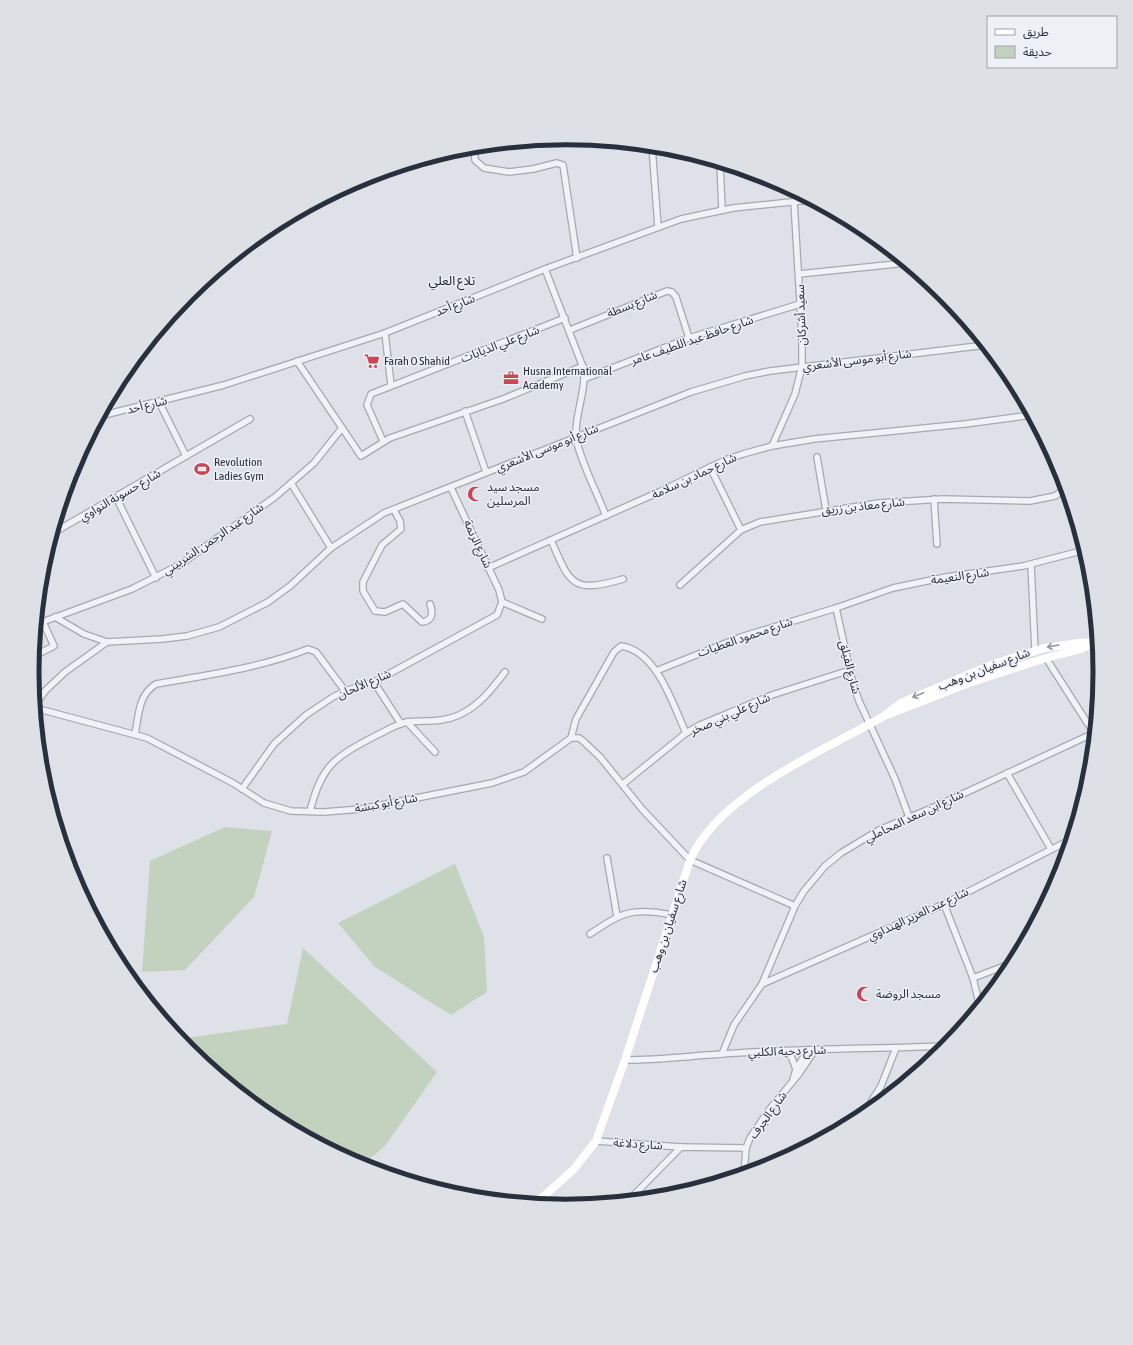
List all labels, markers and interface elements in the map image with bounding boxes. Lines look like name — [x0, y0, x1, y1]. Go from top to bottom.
legend — [987, 16, 1117, 68]
text: طريق — [1023, 25, 1049, 40]
text: حديقة — [1023, 45, 1052, 59]
district label: تلاع العلي — [429, 273, 476, 291]
street label: سعيد أشركان — [792, 284, 809, 346]
street label: شارع بسطة — [605, 288, 660, 322]
street label: شارع أحد — [433, 291, 478, 321]
street label: شارع حافظ عبد اللطيف عامر — [628, 312, 756, 370]
street label: شارع علي الذيابات — [459, 323, 542, 368]
street label: شارع أبو موسى الأشعري — [802, 346, 913, 376]
supermarket icon: Farah O Shahid — [363, 352, 381, 370]
place label: Farah O Shahid — [384, 354, 450, 368]
place label: Husna International Academy — [523, 364, 613, 392]
office icon: Husna International Academy — [502, 369, 520, 387]
street label: شارع أحد — [125, 393, 169, 419]
street label: شارع أبو موسى الأشعري — [493, 421, 601, 478]
street label: شارع حماد بن سلامة — [649, 450, 740, 504]
place label: Revolution Ladies Gym — [214, 455, 264, 483]
sports icon: Revolution Ladies Gym — [193, 460, 211, 478]
street label: شارع حسونة النواوي — [77, 466, 165, 526]
place label: مسجد سيد المرسلين — [487, 480, 539, 508]
mosque icon: مسجد سيد المرسلين — [466, 485, 484, 503]
street label: شارع معاذ بن زريق — [821, 495, 906, 519]
street label: شارع عبد الرحمن الشربيني — [160, 500, 268, 580]
street label: شارع الرتمة — [459, 518, 495, 571]
street label: شارع النعيمة — [930, 565, 990, 589]
street label: شارع محمود العطيات — [696, 614, 795, 662]
street label: شارع الفيلق — [835, 639, 863, 696]
one-way arrow — [1047, 642, 1060, 650]
street label: شارع سفيان بن وهب — [936, 645, 1033, 695]
street label: شارع الألحان — [335, 666, 394, 703]
street label: شارع علي بني صخر — [687, 690, 773, 741]
one-way arrow — [912, 692, 924, 699]
street label: شارع ابن سعد المحاملي — [862, 787, 967, 848]
street label: شارع أبو كبشة — [353, 790, 419, 817]
street label: شارع سفيان بن وهب — [646, 878, 692, 975]
street label: شارع عبد العزيز الهنداوي — [865, 884, 972, 946]
mosque icon: مسجد الروضة — [855, 985, 873, 1003]
place label: مسجد الروضة — [876, 987, 941, 1001]
street label: شارع دحية الكلبي — [748, 1043, 827, 1062]
street label: شارع الجرف — [746, 1089, 791, 1142]
street label: شارع دلاغة — [613, 1135, 663, 1155]

